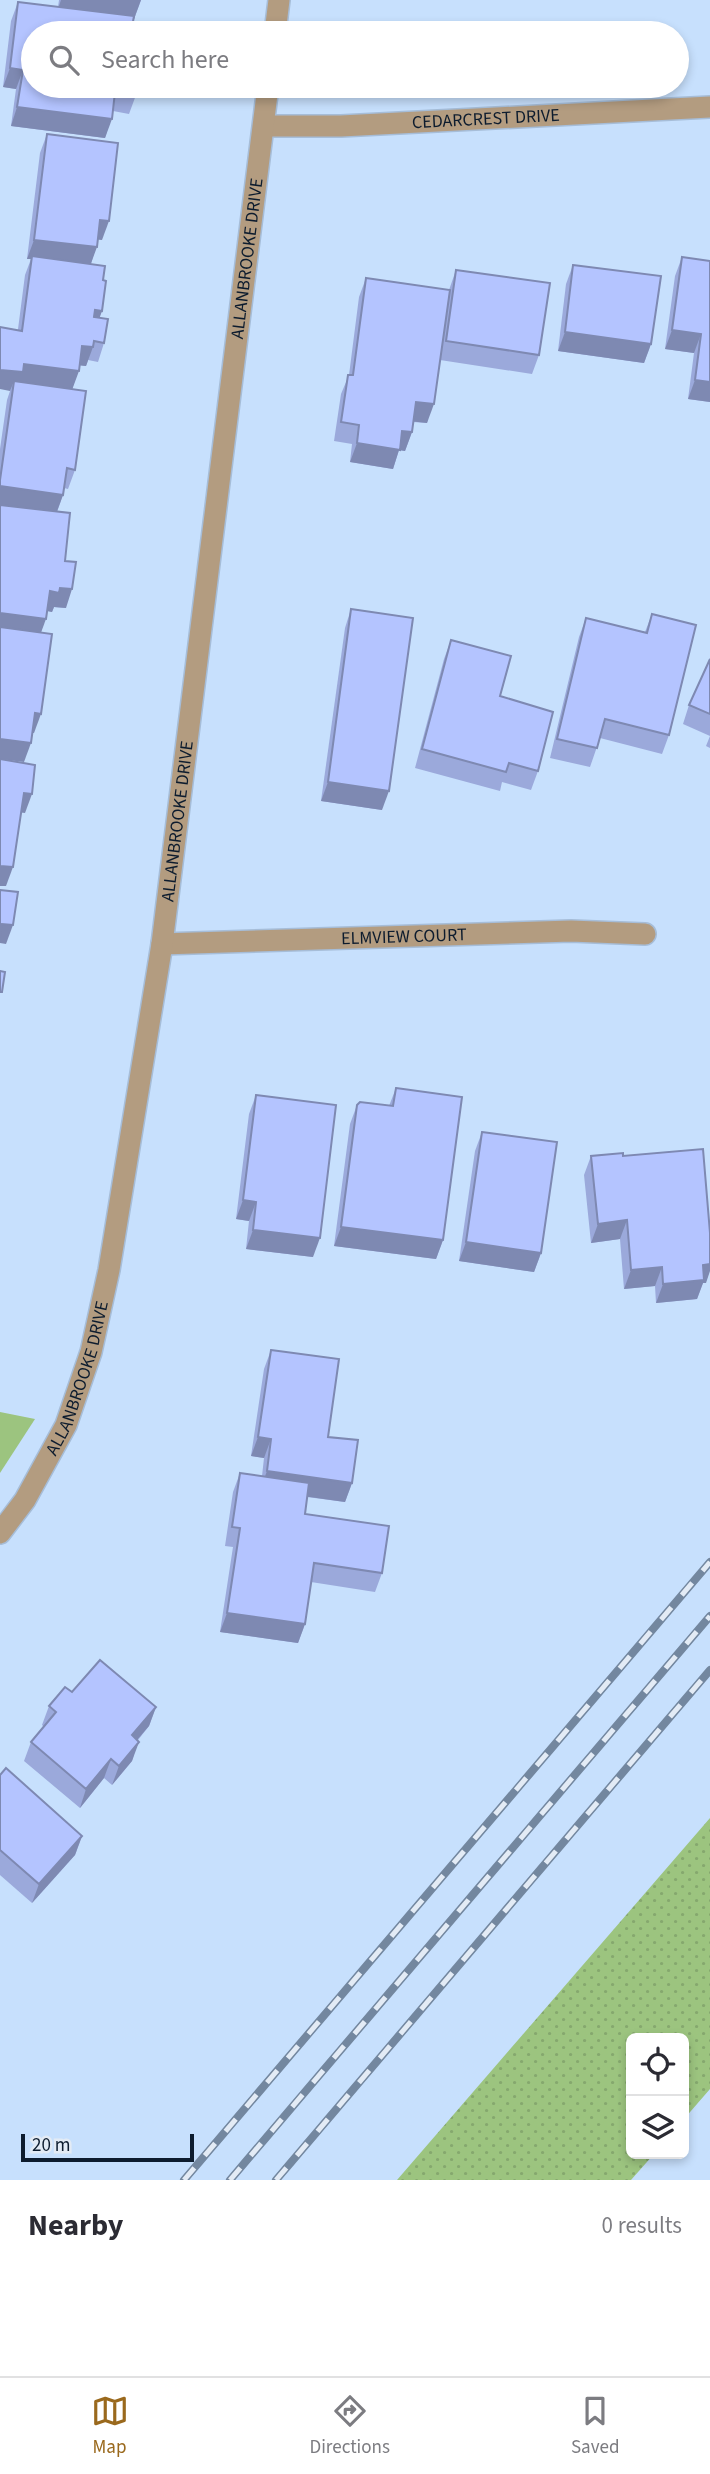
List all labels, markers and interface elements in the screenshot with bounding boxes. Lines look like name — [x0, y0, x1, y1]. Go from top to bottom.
search box — [21, 21, 689, 98]
icon: search — [45, 41, 83, 79]
text: Search here — [101, 41, 229, 78]
street label: CEDARCREST DRIVE — [411, 103, 560, 135]
street label: ALLANBROOKE DRIVE — [225, 177, 270, 340]
street label: ALLANBROOKE DRIVE — [155, 739, 200, 903]
street label: ELMVIEW COURT — [341, 922, 467, 951]
street label: ALLANBROOKE DRIVE — [40, 1299, 115, 1460]
map controls — [626, 2033, 689, 2159]
button: locate — [626, 2033, 689, 2096]
button: layers — [626, 2096, 689, 2159]
scale bar — [21, 2131, 194, 2163]
text: 20 m — [32, 2132, 70, 2159]
text: Nearby — [28, 2204, 123, 2247]
text: 0 results — [602, 2209, 682, 2242]
tab: Map — [91, 2392, 129, 2461]
tab: Directions — [310, 2392, 390, 2461]
tab: Saved — [571, 2392, 619, 2461]

